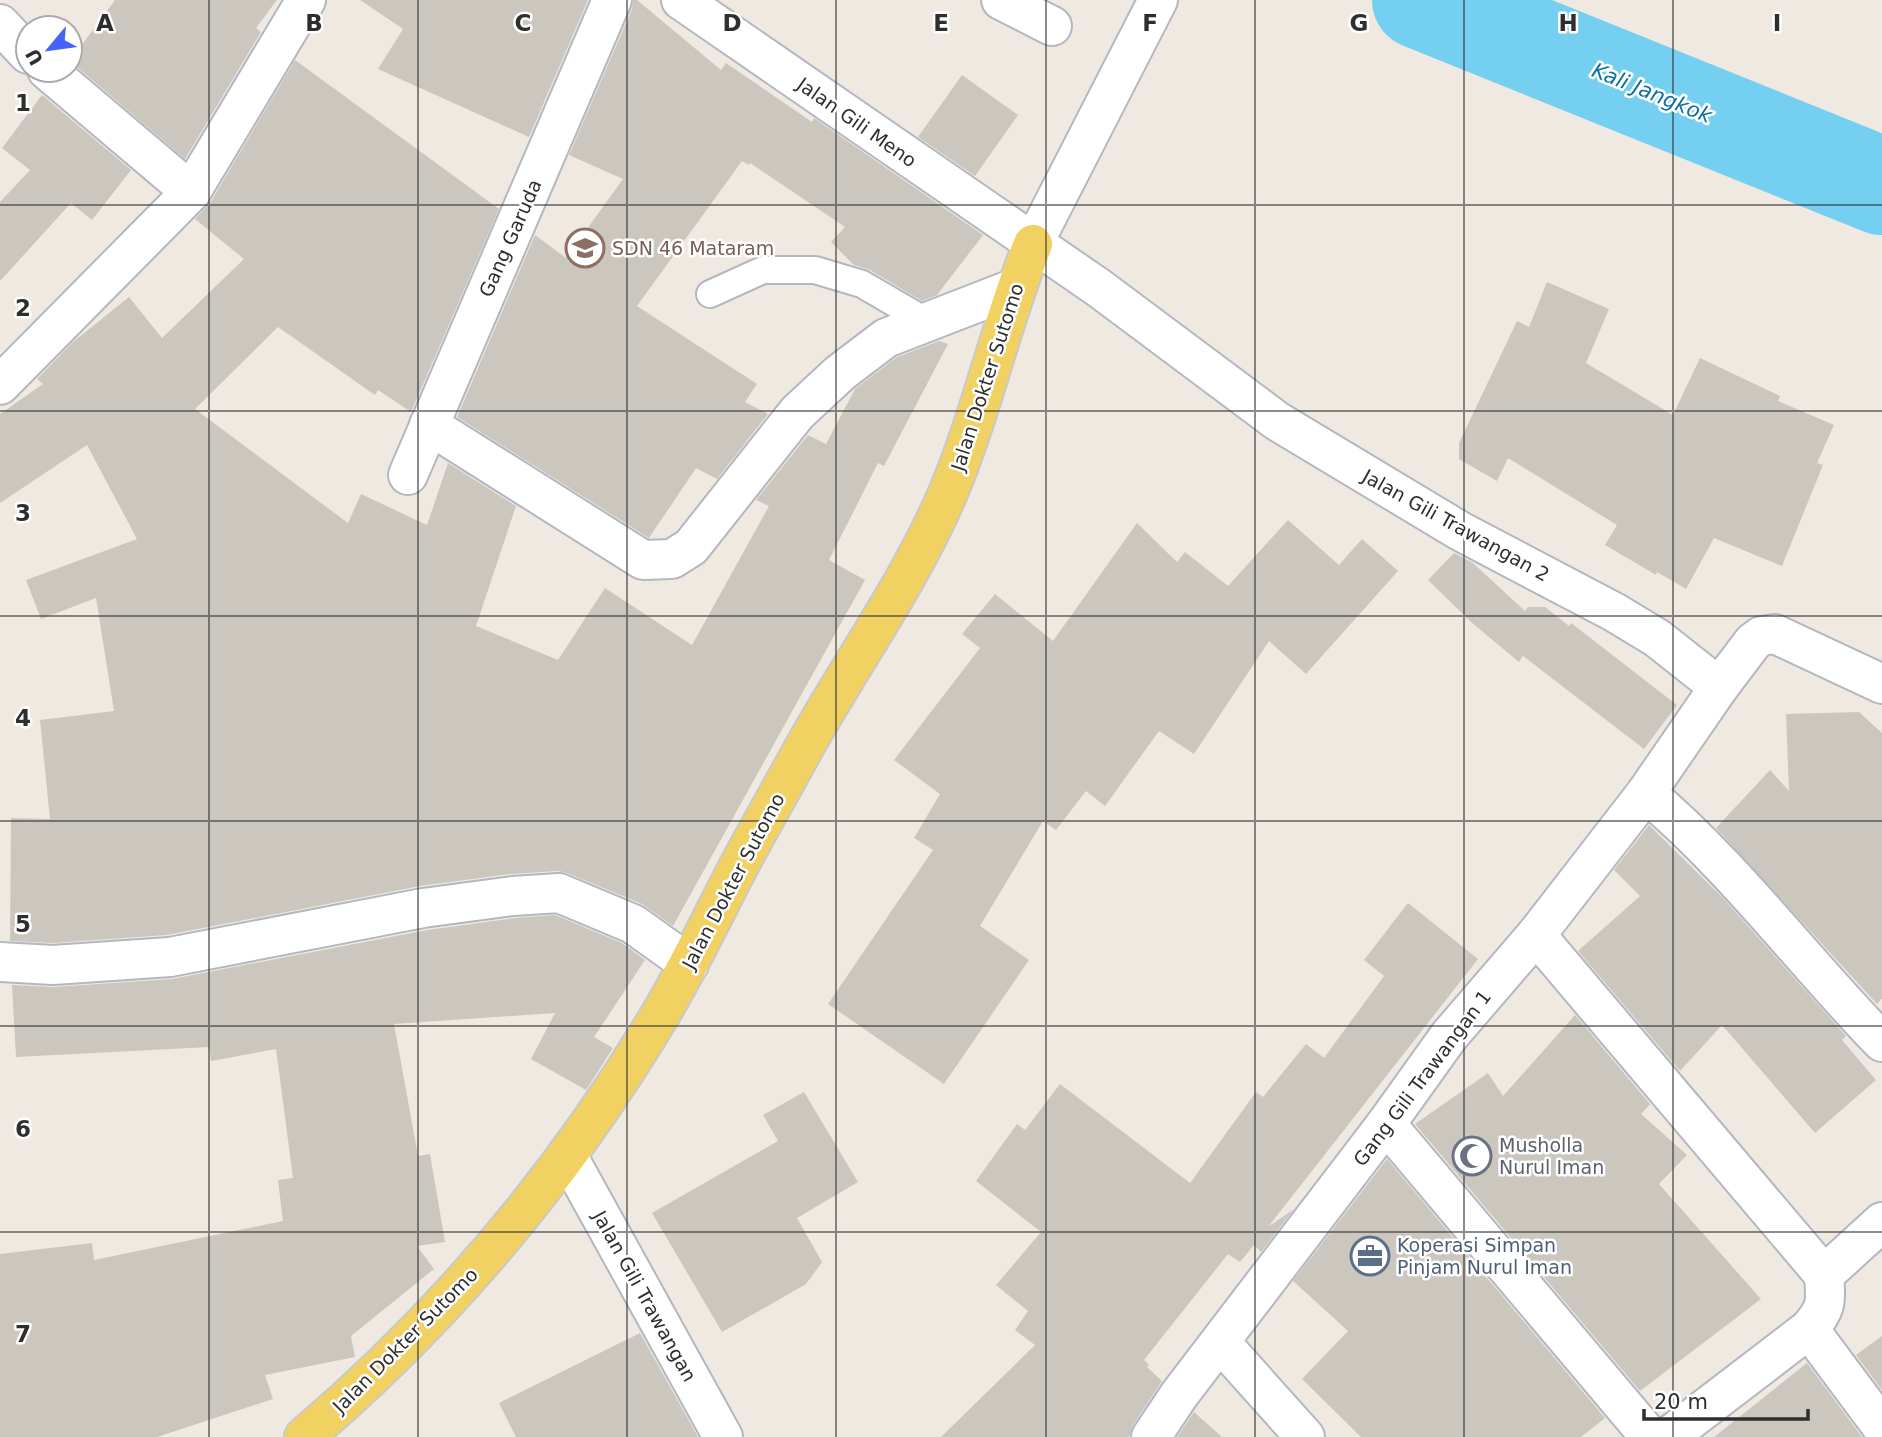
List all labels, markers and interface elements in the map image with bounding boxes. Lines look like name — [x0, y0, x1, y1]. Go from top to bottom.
text: A — [96, 10, 114, 36]
text: B — [305, 10, 323, 36]
text: C — [515, 10, 531, 36]
text: D — [722, 10, 742, 36]
text: E — [933, 10, 949, 36]
text: F — [1142, 10, 1158, 36]
text: G — [1350, 10, 1368, 36]
text: H — [1558, 10, 1578, 36]
text: I — [1773, 10, 1781, 36]
north arrow — [14, 14, 84, 84]
text: U — [21, 45, 47, 69]
water label: Kali Jangkok — [1589, 58, 1716, 128]
street label: Jalan Gili Meno — [792, 72, 921, 171]
text: 1 — [15, 90, 31, 116]
street label: Gang Garuda — [474, 176, 546, 300]
school or university icon: SDN 46 Mataram — [564, 227, 606, 269]
place label: SDN 46 Mataram — [612, 237, 774, 259]
street label: Jalan Dokter Sutomo — [946, 280, 1028, 474]
text: 2 — [15, 295, 31, 321]
street label: Jalan Gili Trawangan 2 — [1358, 464, 1553, 586]
text: 3 — [15, 500, 31, 526]
text: 4 — [15, 705, 31, 731]
street label: Jalan Dokter Sutomo — [677, 789, 789, 973]
text: 5 — [15, 911, 31, 937]
street label: Gang Gili Trawangan 1 — [1349, 986, 1495, 1170]
text: 6 — [15, 1116, 31, 1142]
place label: Musholla Nurul Iman — [1499, 1134, 1604, 1178]
mosque icon: Musholla Nurul Iman — [1451, 1135, 1493, 1177]
street label: Jalan Gili Trawangan — [588, 1206, 701, 1385]
place label: Koperasi Simpan Pinjam Nurul Iman — [1397, 1234, 1572, 1278]
office icon: Koperasi Simpan Pinjam Nurul Iman — [1349, 1235, 1391, 1277]
street label: Jalan Dokter Sutomo — [327, 1263, 482, 1418]
text: 7 — [15, 1321, 31, 1347]
scale bar — [1644, 1378, 1808, 1422]
text: 20 m — [1654, 1390, 1708, 1414]

